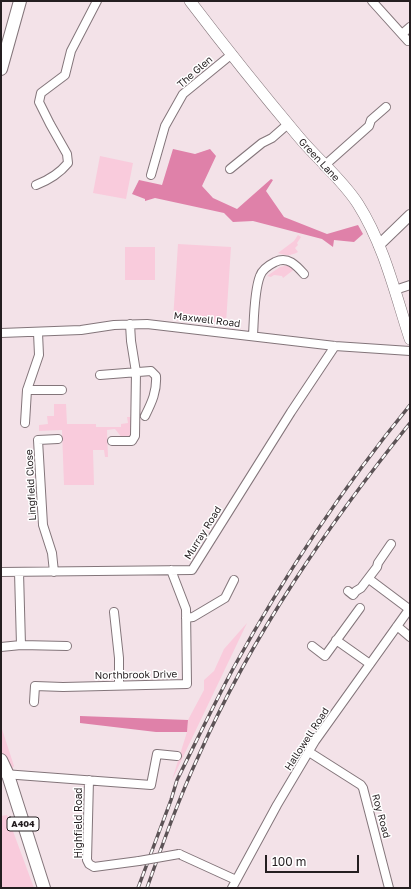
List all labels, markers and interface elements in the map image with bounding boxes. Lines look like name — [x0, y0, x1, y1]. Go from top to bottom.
street label: The Glen — [175, 53, 215, 91]
street label: Green Lane — [296, 136, 342, 184]
street label: Maxwell Road — [173, 310, 241, 330]
street label: Lingfield Close — [23, 449, 39, 521]
street label: Murray Road — [182, 504, 224, 562]
street label: Northbrook Drive — [95, 668, 177, 682]
street label: Hallowell Road — [282, 705, 332, 773]
street label: Highfield Road — [73, 788, 85, 858]
street label: Roy Road — [369, 793, 393, 839]
road number: A404 — [7, 817, 39, 831]
scale bar — [267, 847, 361, 873]
text: 100 m — [272, 854, 306, 869]

